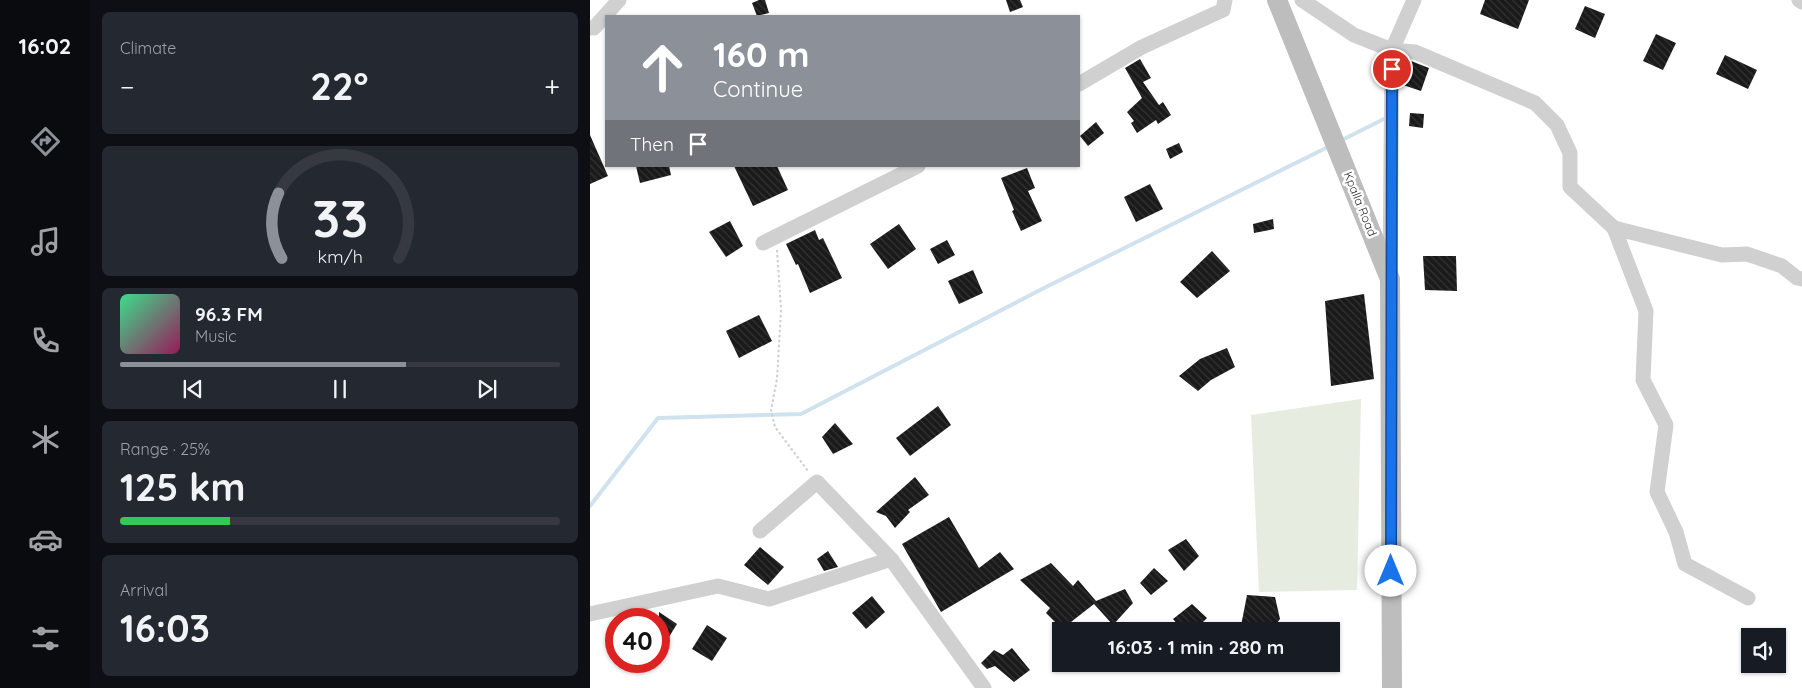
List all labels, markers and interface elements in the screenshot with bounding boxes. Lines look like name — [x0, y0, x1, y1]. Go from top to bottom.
text: 16:02 — [19, 32, 71, 60]
text: 160 m — [713, 32, 810, 76]
icon: ahead — [630, 35, 695, 100]
text: Climate — [120, 38, 176, 58]
pin — [1371, 48, 1413, 90]
icon: arrive — [1378, 55, 1406, 83]
text: 22° — [310, 62, 368, 110]
text: − — [120, 69, 135, 104]
text: + — [544, 69, 560, 104]
text: Continue — [713, 75, 803, 103]
icon: directions — [28, 124, 63, 159]
icon: arrive — [684, 130, 712, 158]
text: Then — [630, 132, 674, 156]
street label: Kpalla Road — [1341, 169, 1380, 238]
text: 33 — [312, 185, 368, 250]
icon: music — [28, 224, 63, 259]
text: km/h — [317, 245, 363, 267]
text: 96.3 FM — [195, 302, 263, 326]
icon: phone — [28, 323, 63, 358]
text: Music — [195, 326, 237, 346]
icon: previous — [179, 375, 207, 403]
icon: pause — [326, 375, 354, 403]
icon: next — [473, 375, 501, 403]
icon: climate — [28, 422, 63, 457]
text: Range · 25% — [120, 439, 210, 459]
text: 125 km — [120, 463, 246, 511]
icon: car — [28, 522, 63, 557]
position arrow — [1364, 544, 1416, 596]
text: Arrival — [120, 580, 168, 600]
text: 16:03 — [120, 604, 210, 652]
speed limit sign: 40 — [605, 608, 670, 673]
icon: filters — [28, 621, 63, 656]
map controls — [1741, 628, 1786, 673]
button: sound — [1741, 628, 1786, 673]
text: 16:03 · 1 min · 280 m — [1108, 635, 1284, 659]

